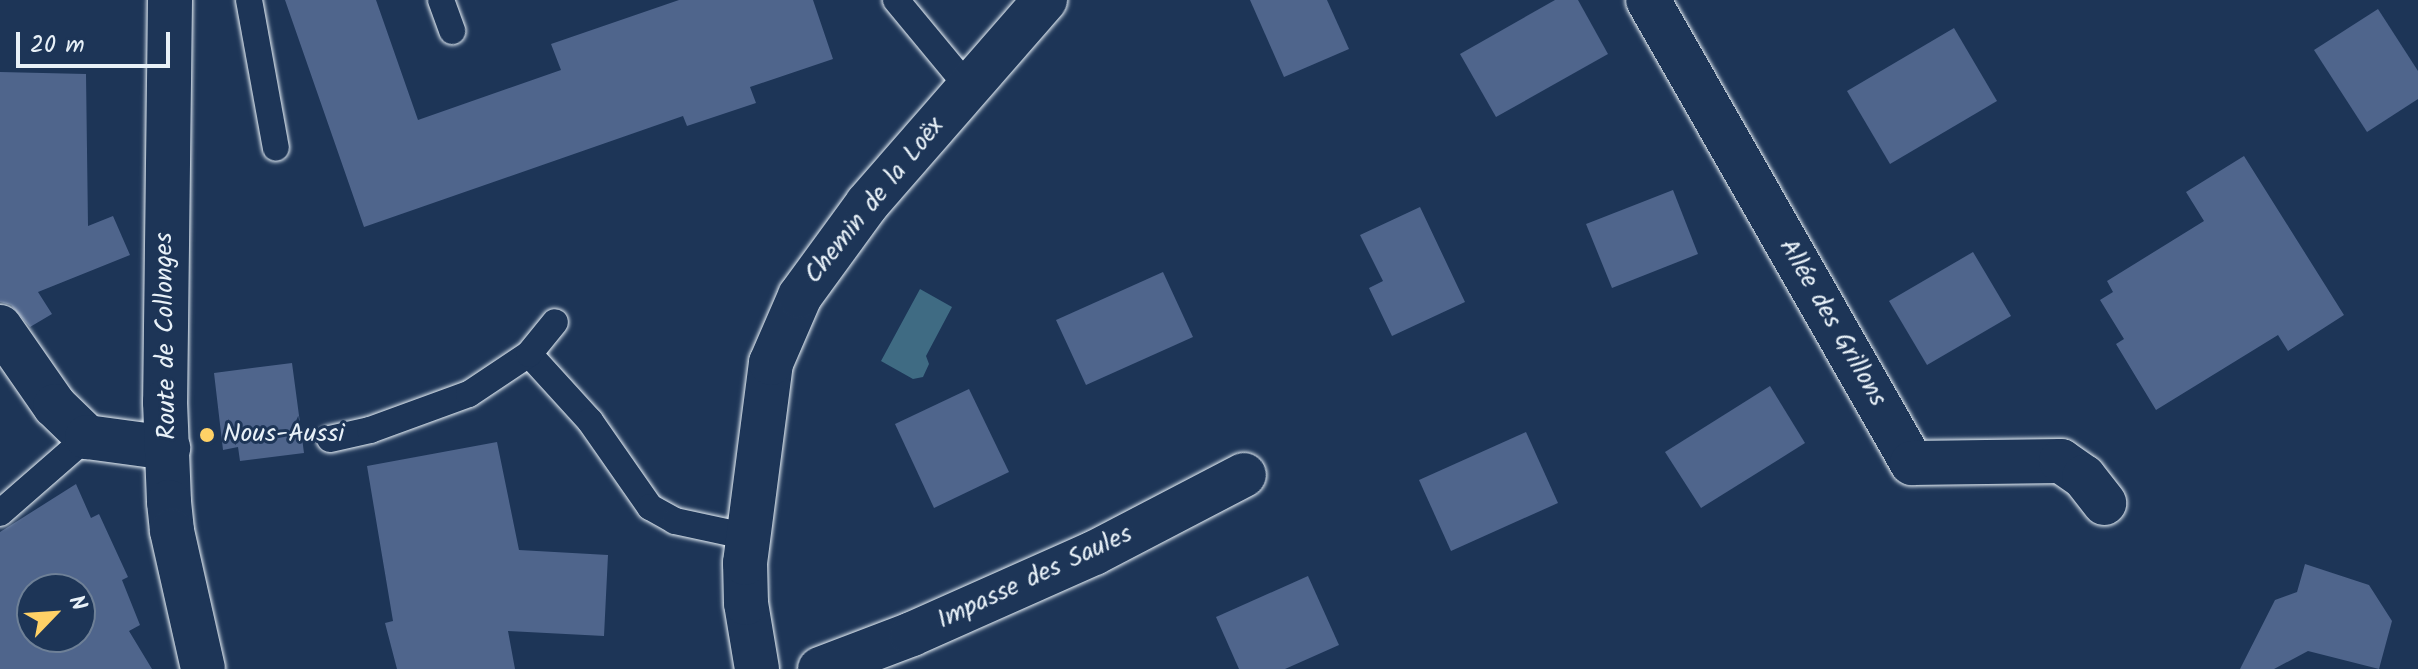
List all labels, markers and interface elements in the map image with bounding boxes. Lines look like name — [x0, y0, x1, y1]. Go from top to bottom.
scale bar — [20, 16, 174, 66]
text: 20 m — [30, 26, 85, 65]
street label: Chemin de la Loëx — [798, 112, 952, 290]
street label: Route de Collonges — [150, 232, 184, 440]
street label: Allée des Grillons — [1771, 234, 1893, 412]
place label: Nous-Aussi — [223, 419, 345, 451]
marker: Nous-Aussi — [198, 426, 216, 444]
street label: Impasse des Saules — [933, 519, 1137, 637]
north arrow — [16, 573, 96, 653]
text: N — [58, 590, 95, 617]

